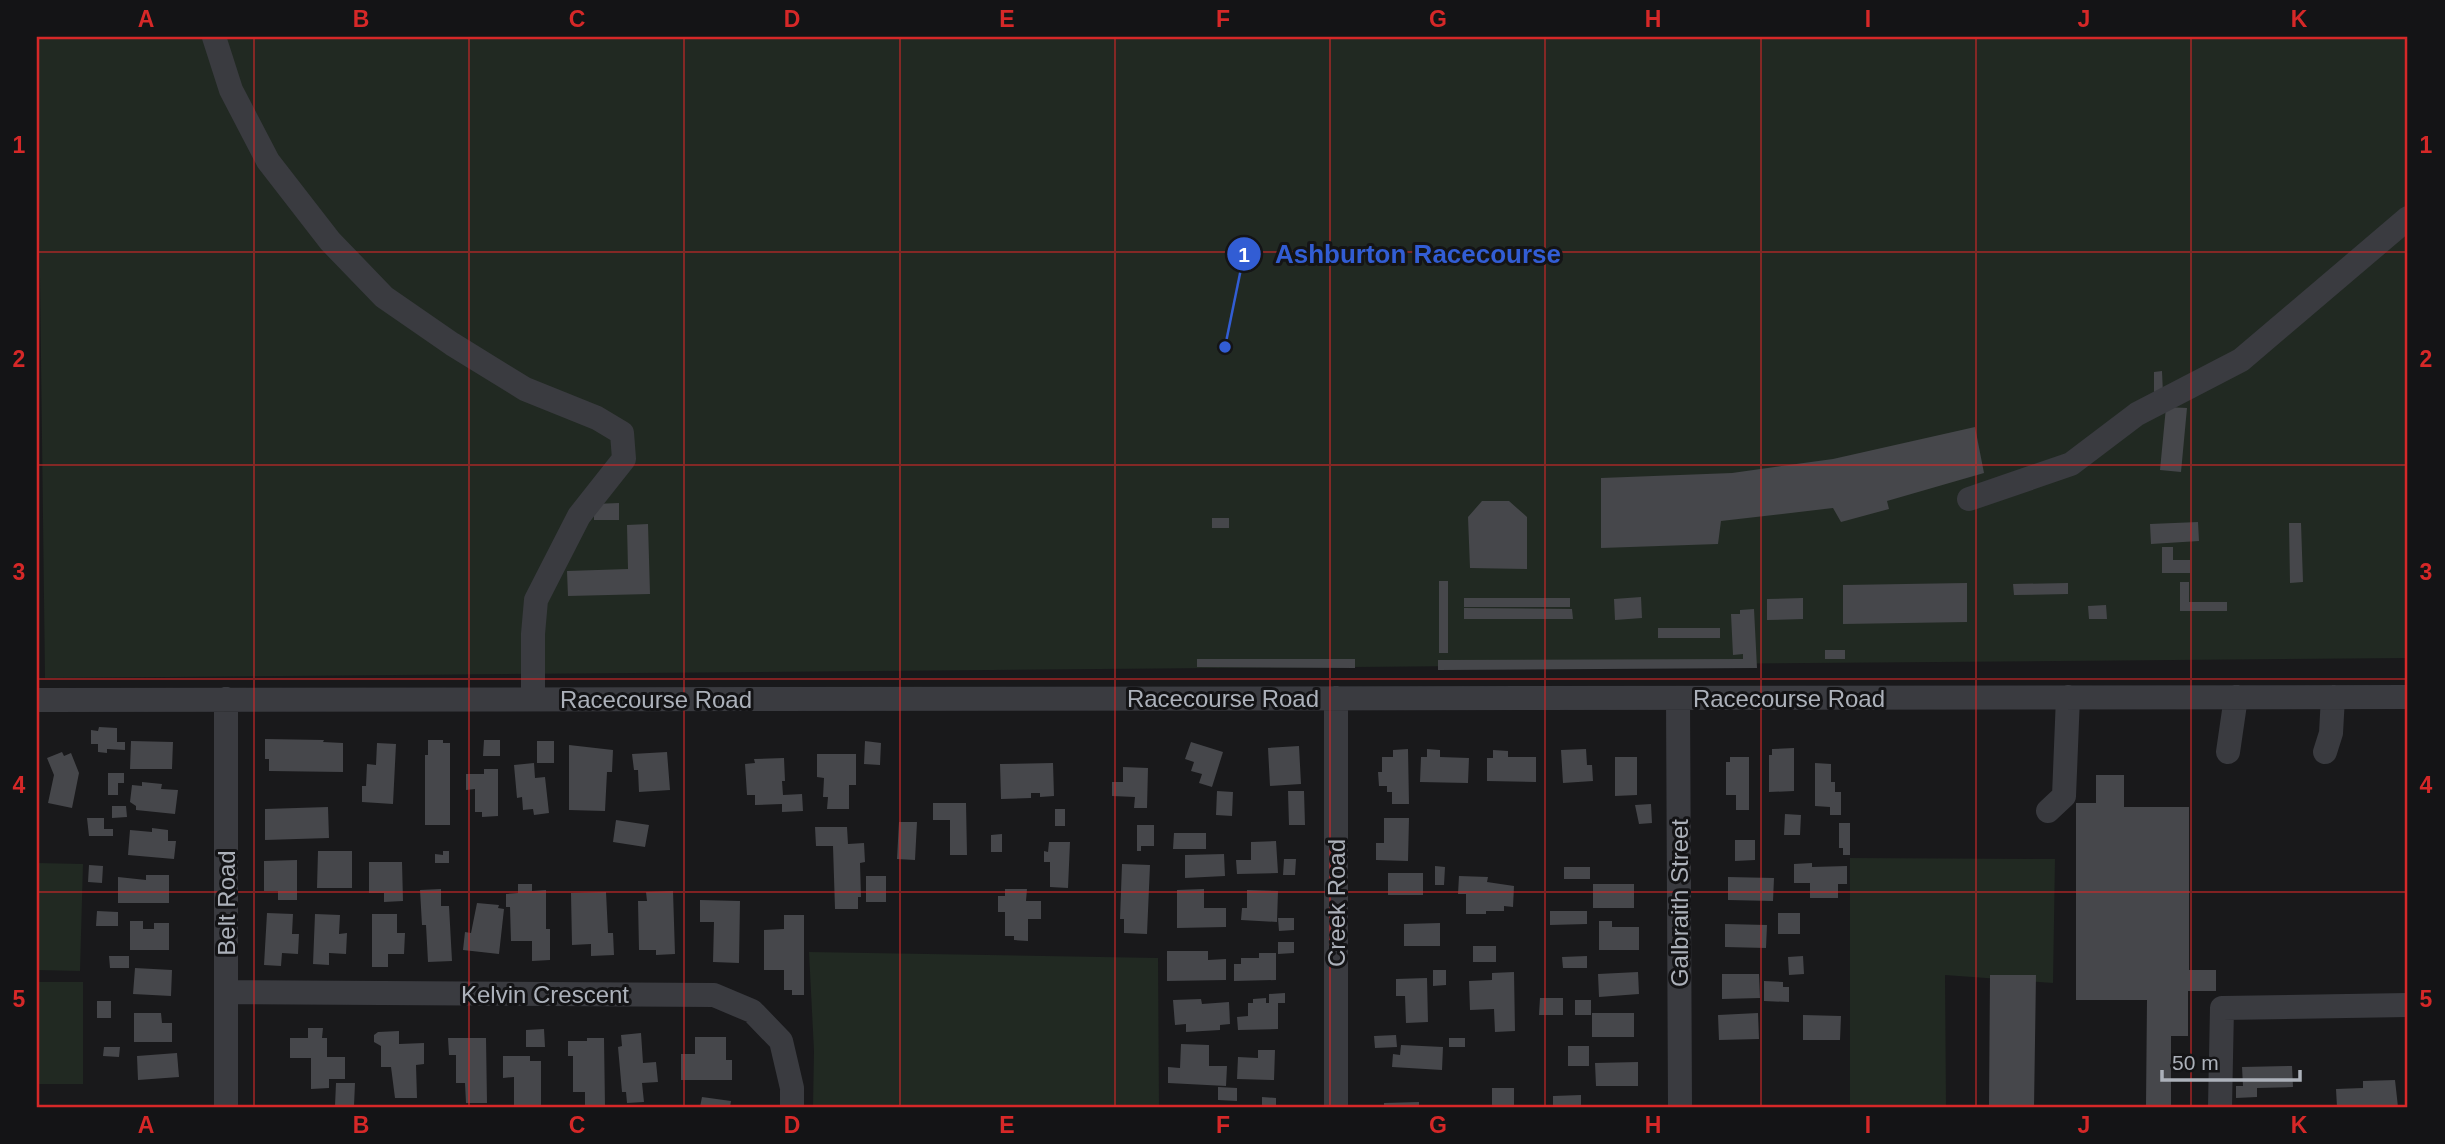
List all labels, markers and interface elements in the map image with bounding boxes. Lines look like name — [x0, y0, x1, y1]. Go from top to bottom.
text: A — [138, 6, 154, 32]
text: B — [353, 6, 369, 32]
text: C — [569, 6, 585, 32]
text: D — [784, 6, 800, 32]
text: E — [999, 6, 1015, 32]
text: F — [1216, 6, 1230, 32]
text: G — [1429, 6, 1447, 32]
text: H — [1645, 6, 1661, 32]
text: I — [1865, 6, 1871, 32]
text: J — [2078, 6, 2090, 32]
text: K — [2291, 6, 2308, 32]
text: 1 — [13, 132, 26, 158]
text: 1 — [2420, 132, 2433, 158]
callout: Ashburton Racecourse — [1226, 231, 1575, 278]
text: Ashburton Racecourse — [1275, 239, 1561, 269]
text: 1 — [1238, 243, 1250, 266]
text: 2 — [13, 346, 25, 372]
text: 2 — [2420, 346, 2432, 372]
text: 3 — [13, 559, 25, 585]
text: 3 — [2420, 559, 2432, 585]
street label: Racecourse Road — [1127, 685, 1319, 712]
street label: Racecourse Road — [1693, 685, 1885, 712]
street label: Racecourse Road — [560, 686, 752, 713]
text: 4 — [13, 772, 26, 798]
text: 4 — [2420, 772, 2433, 798]
street label: Galbraith Street — [1666, 819, 1693, 987]
street label: Creek Road — [1323, 839, 1350, 967]
street label: Belt Road — [213, 850, 240, 956]
street label: Kelvin Crescent — [461, 981, 629, 1008]
text: 5 — [13, 986, 26, 1012]
text: 5 — [2420, 986, 2433, 1012]
scale bar — [2162, 1039, 2300, 1083]
text: 50 m — [2172, 1051, 2219, 1074]
text: A — [138, 1112, 154, 1138]
text: B — [353, 1112, 369, 1138]
text: C — [569, 1112, 585, 1138]
text: D — [784, 1112, 800, 1138]
text: E — [999, 1112, 1015, 1138]
text: F — [1216, 1112, 1230, 1138]
text: G — [1429, 1112, 1447, 1138]
text: H — [1645, 1112, 1661, 1138]
text: I — [1865, 1112, 1871, 1138]
text: J — [2078, 1112, 2090, 1138]
text: K — [2291, 1112, 2308, 1138]

